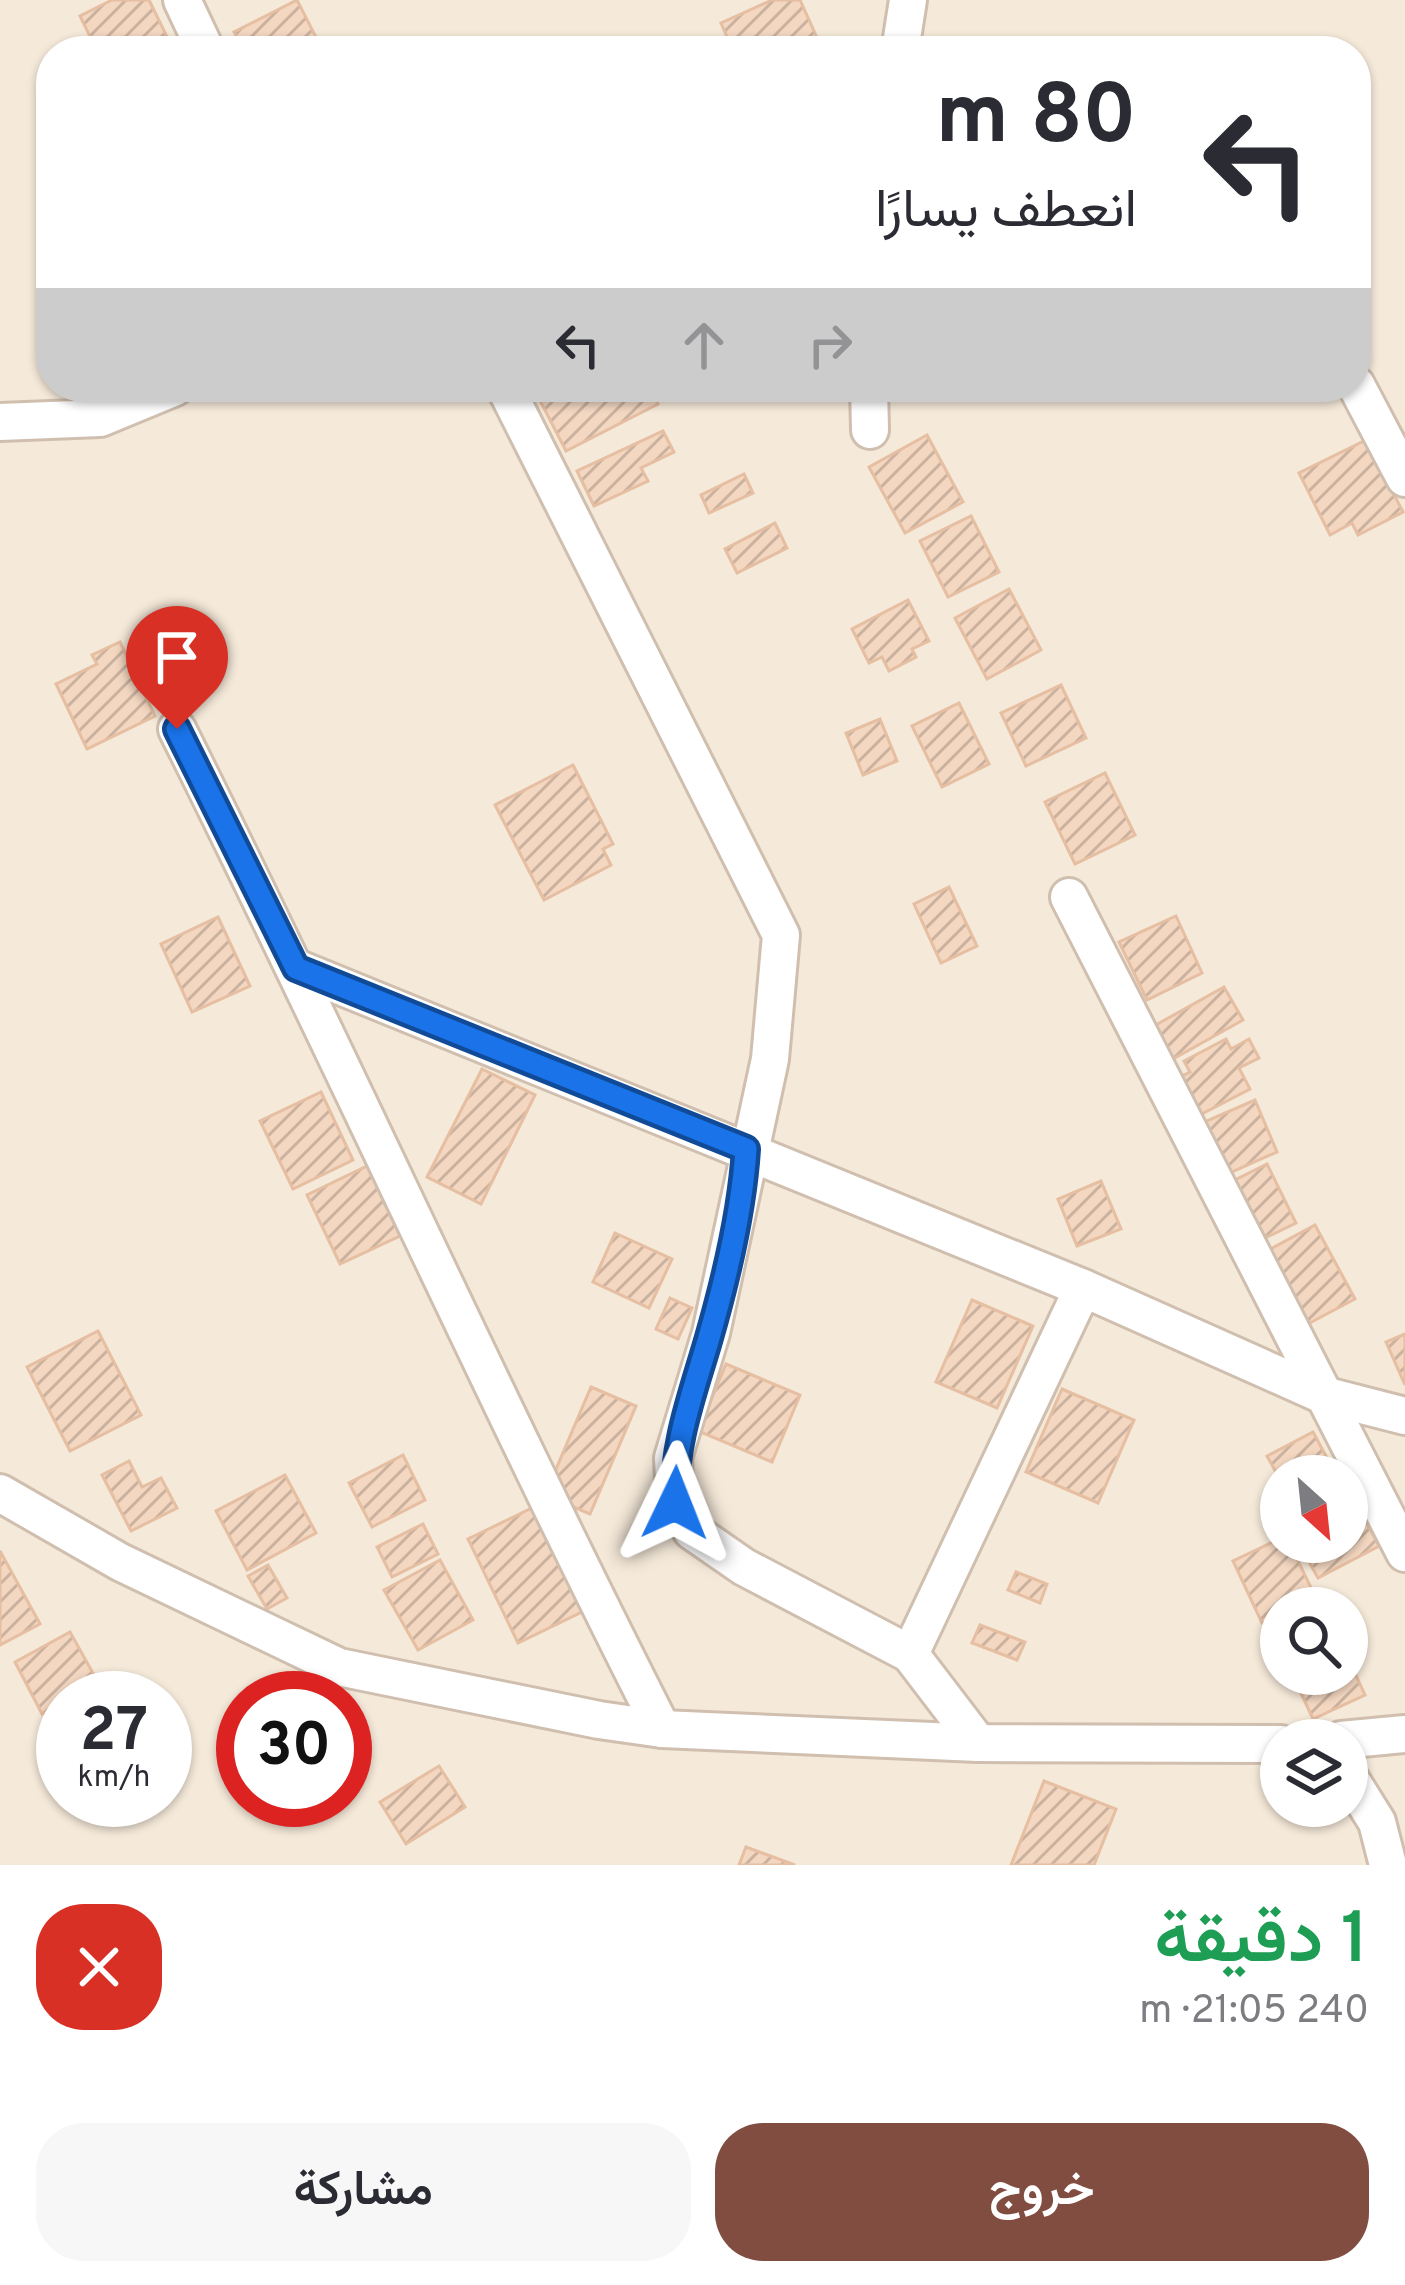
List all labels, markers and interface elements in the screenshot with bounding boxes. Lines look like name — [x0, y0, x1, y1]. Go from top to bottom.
text: 80 m — [936, 67, 1137, 173]
icon: left — [1179, 84, 1335, 240]
text: انعطف يسارًا — [875, 178, 1137, 247]
icon: left — [545, 312, 611, 378]
icon: ahead — [671, 312, 737, 378]
icon: right — [797, 312, 863, 378]
pin — [126, 606, 228, 729]
icon: arrive — [144, 624, 210, 690]
position arrow — [612, 1440, 738, 1566]
north arrow — [1260, 1455, 1368, 1563]
map controls — [1260, 1455, 1368, 1827]
button: search — [1260, 1587, 1368, 1695]
speed limit sign: 30 — [216, 1671, 372, 1827]
text: 27 — [80, 1696, 148, 1772]
button: layers — [1260, 1719, 1368, 1827]
text: km/h — [78, 1760, 150, 1797]
text: 1 دقيقة — [1154, 1897, 1369, 1989]
button: close — [36, 1904, 162, 2030]
text: 240 m · 21:05 — [1139, 1988, 1369, 2037]
button: مشاركة — [36, 2123, 691, 2261]
button: خروج — [715, 2123, 1369, 2261]

